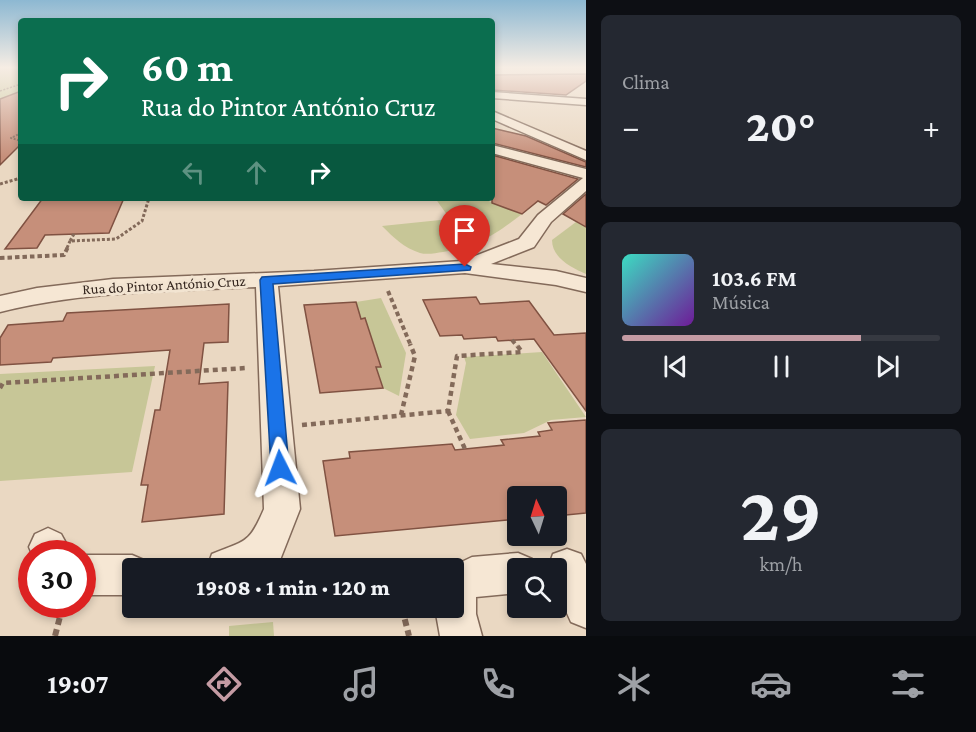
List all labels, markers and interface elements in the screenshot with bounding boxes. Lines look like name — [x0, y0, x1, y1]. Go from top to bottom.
icon: right — [42, 42, 120, 120]
text: 60 m — [141, 43, 233, 90]
text: Clima — [622, 71, 670, 93]
text: Rua do Pintor António Cruz — [141, 92, 435, 122]
text: 20° — [746, 101, 816, 151]
text: − — [622, 108, 639, 145]
text: + — [923, 108, 940, 145]
icon: left — [177, 156, 210, 189]
icon: ahead — [240, 156, 273, 189]
icon: right — [303, 156, 336, 189]
pin — [439, 205, 490, 267]
icon: arrive — [448, 214, 481, 247]
text: 103.6 FM — [712, 266, 797, 291]
street label: Rua do Pintor António Cruz — [82, 273, 246, 297]
text: Música — [712, 291, 770, 313]
icon: previous — [659, 350, 692, 383]
icon: pause — [765, 350, 798, 383]
icon: next — [871, 350, 904, 383]
position arrow — [248, 436, 312, 500]
text: 29 — [740, 470, 822, 557]
north arrow — [507, 486, 567, 546]
map controls — [507, 486, 567, 618]
speed limit sign: 30 — [18, 540, 96, 618]
text: km/h — [759, 553, 803, 575]
button: search — [507, 558, 567, 618]
text: 19:08 · 1 min · 120 m — [196, 575, 390, 600]
icon: directions — [203, 663, 245, 705]
icon: music — [340, 663, 382, 705]
icon: phone — [477, 663, 519, 705]
icon: climate — [613, 663, 655, 705]
icon: car — [750, 663, 792, 705]
icon: filters — [887, 663, 929, 705]
text: 19:07 — [47, 669, 109, 699]

